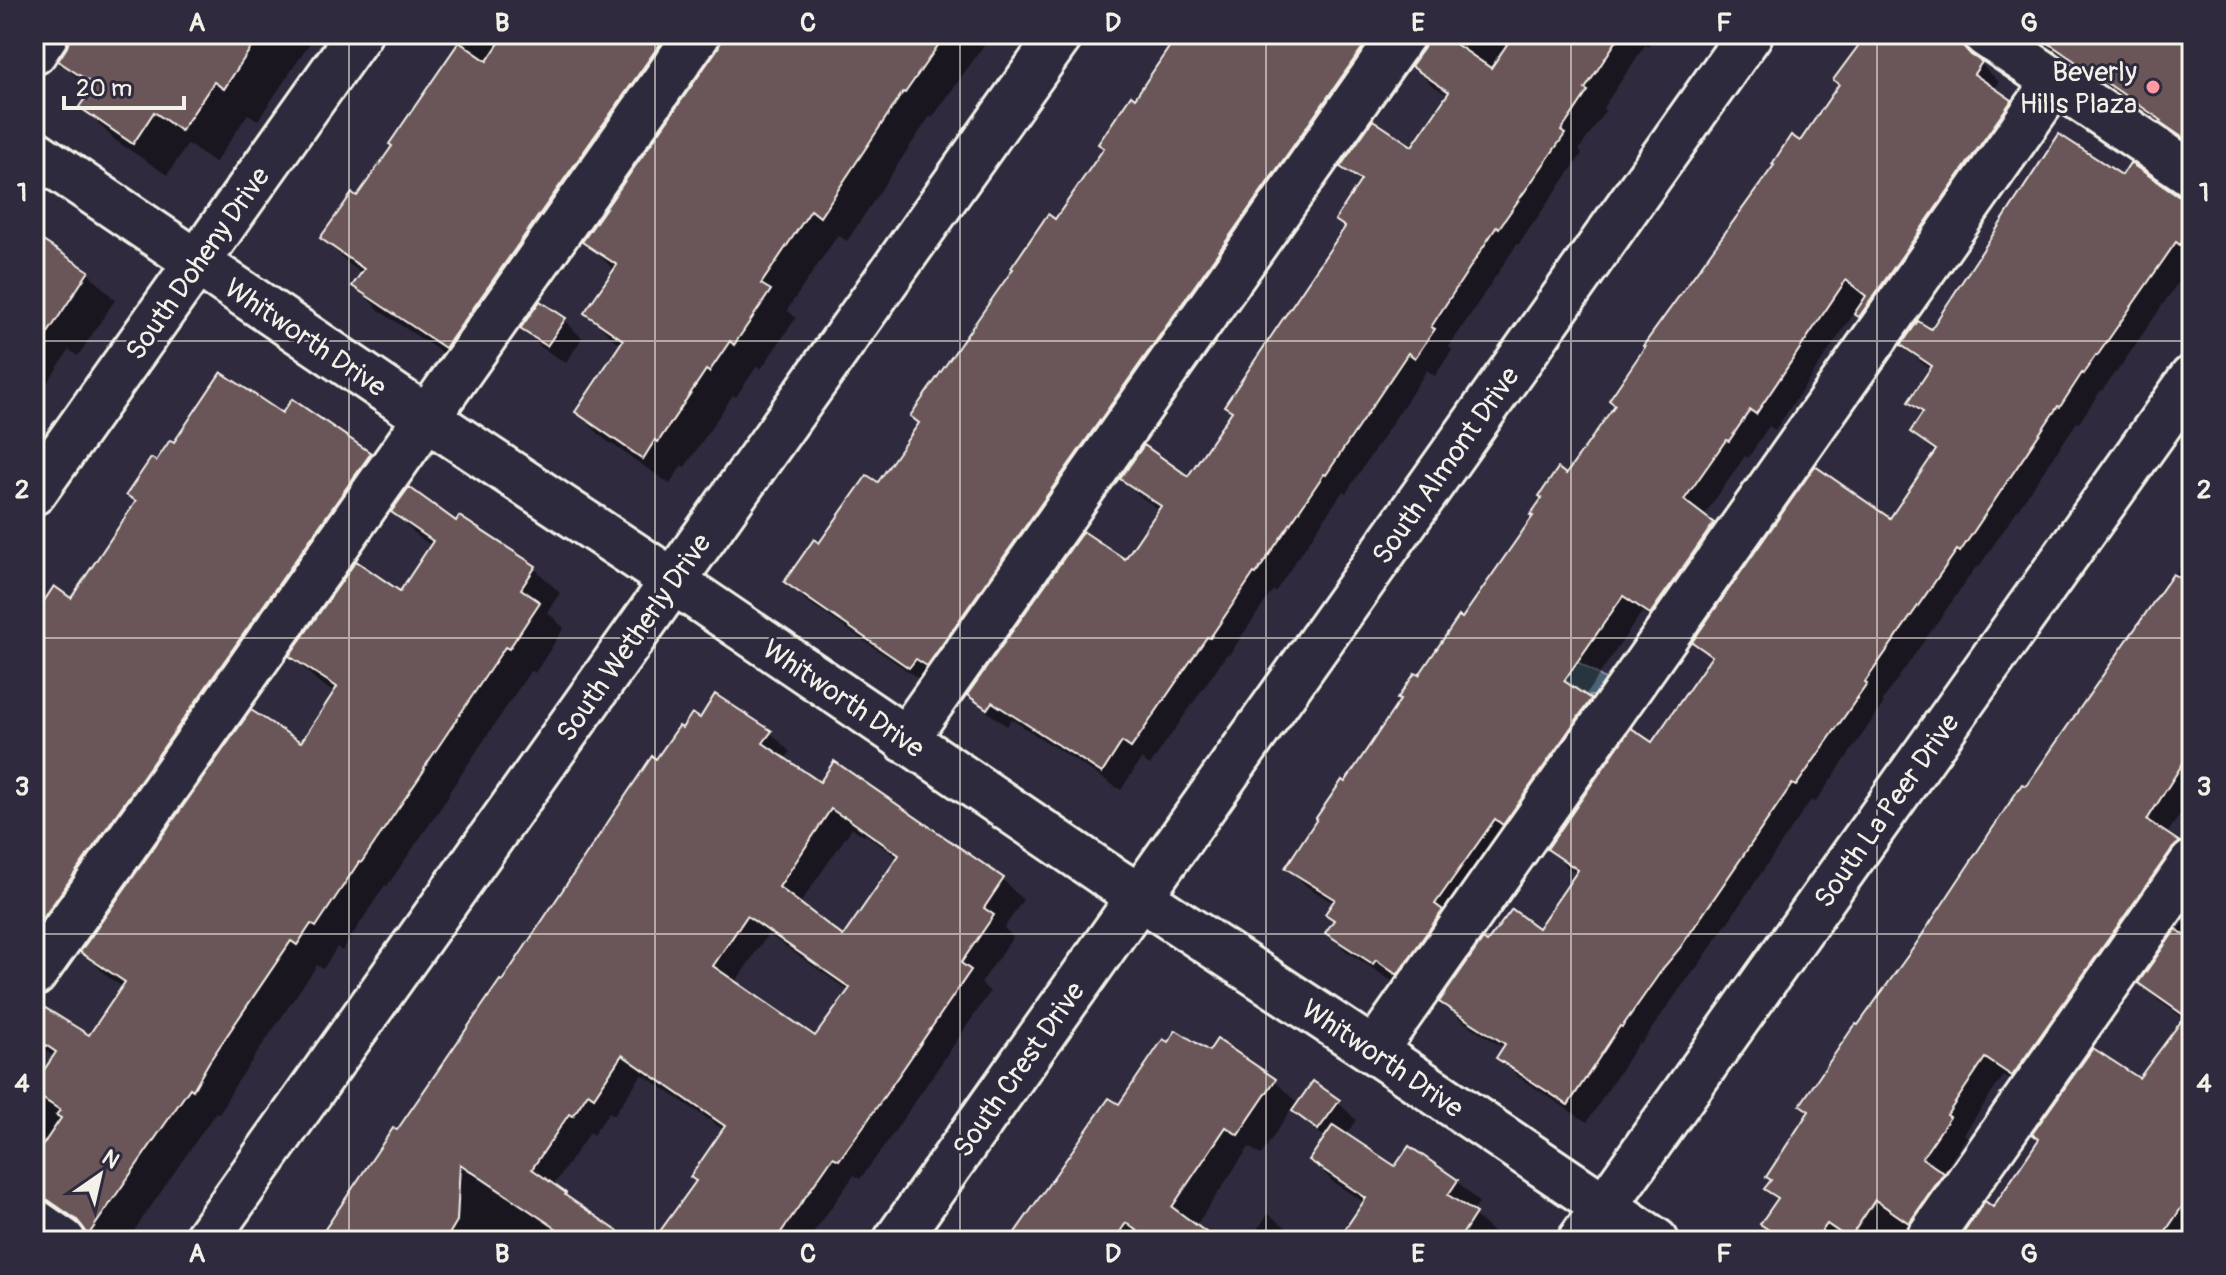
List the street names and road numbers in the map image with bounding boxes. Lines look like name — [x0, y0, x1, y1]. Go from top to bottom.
street label: South Doheny Drive — [119, 160, 278, 367]
street label: Whitworth Drive — [218, 271, 393, 405]
street label: South Almont Drive — [1365, 360, 1528, 571]
street label: South Wetherly Drive — [549, 527, 719, 749]
street label: Whitworth Drive — [756, 632, 931, 766]
street label: South La Peer Drive — [1807, 707, 1968, 915]
street label: South Crest Drive — [946, 975, 1093, 1164]
street label: Whitworth Drive — [1295, 992, 1470, 1126]

